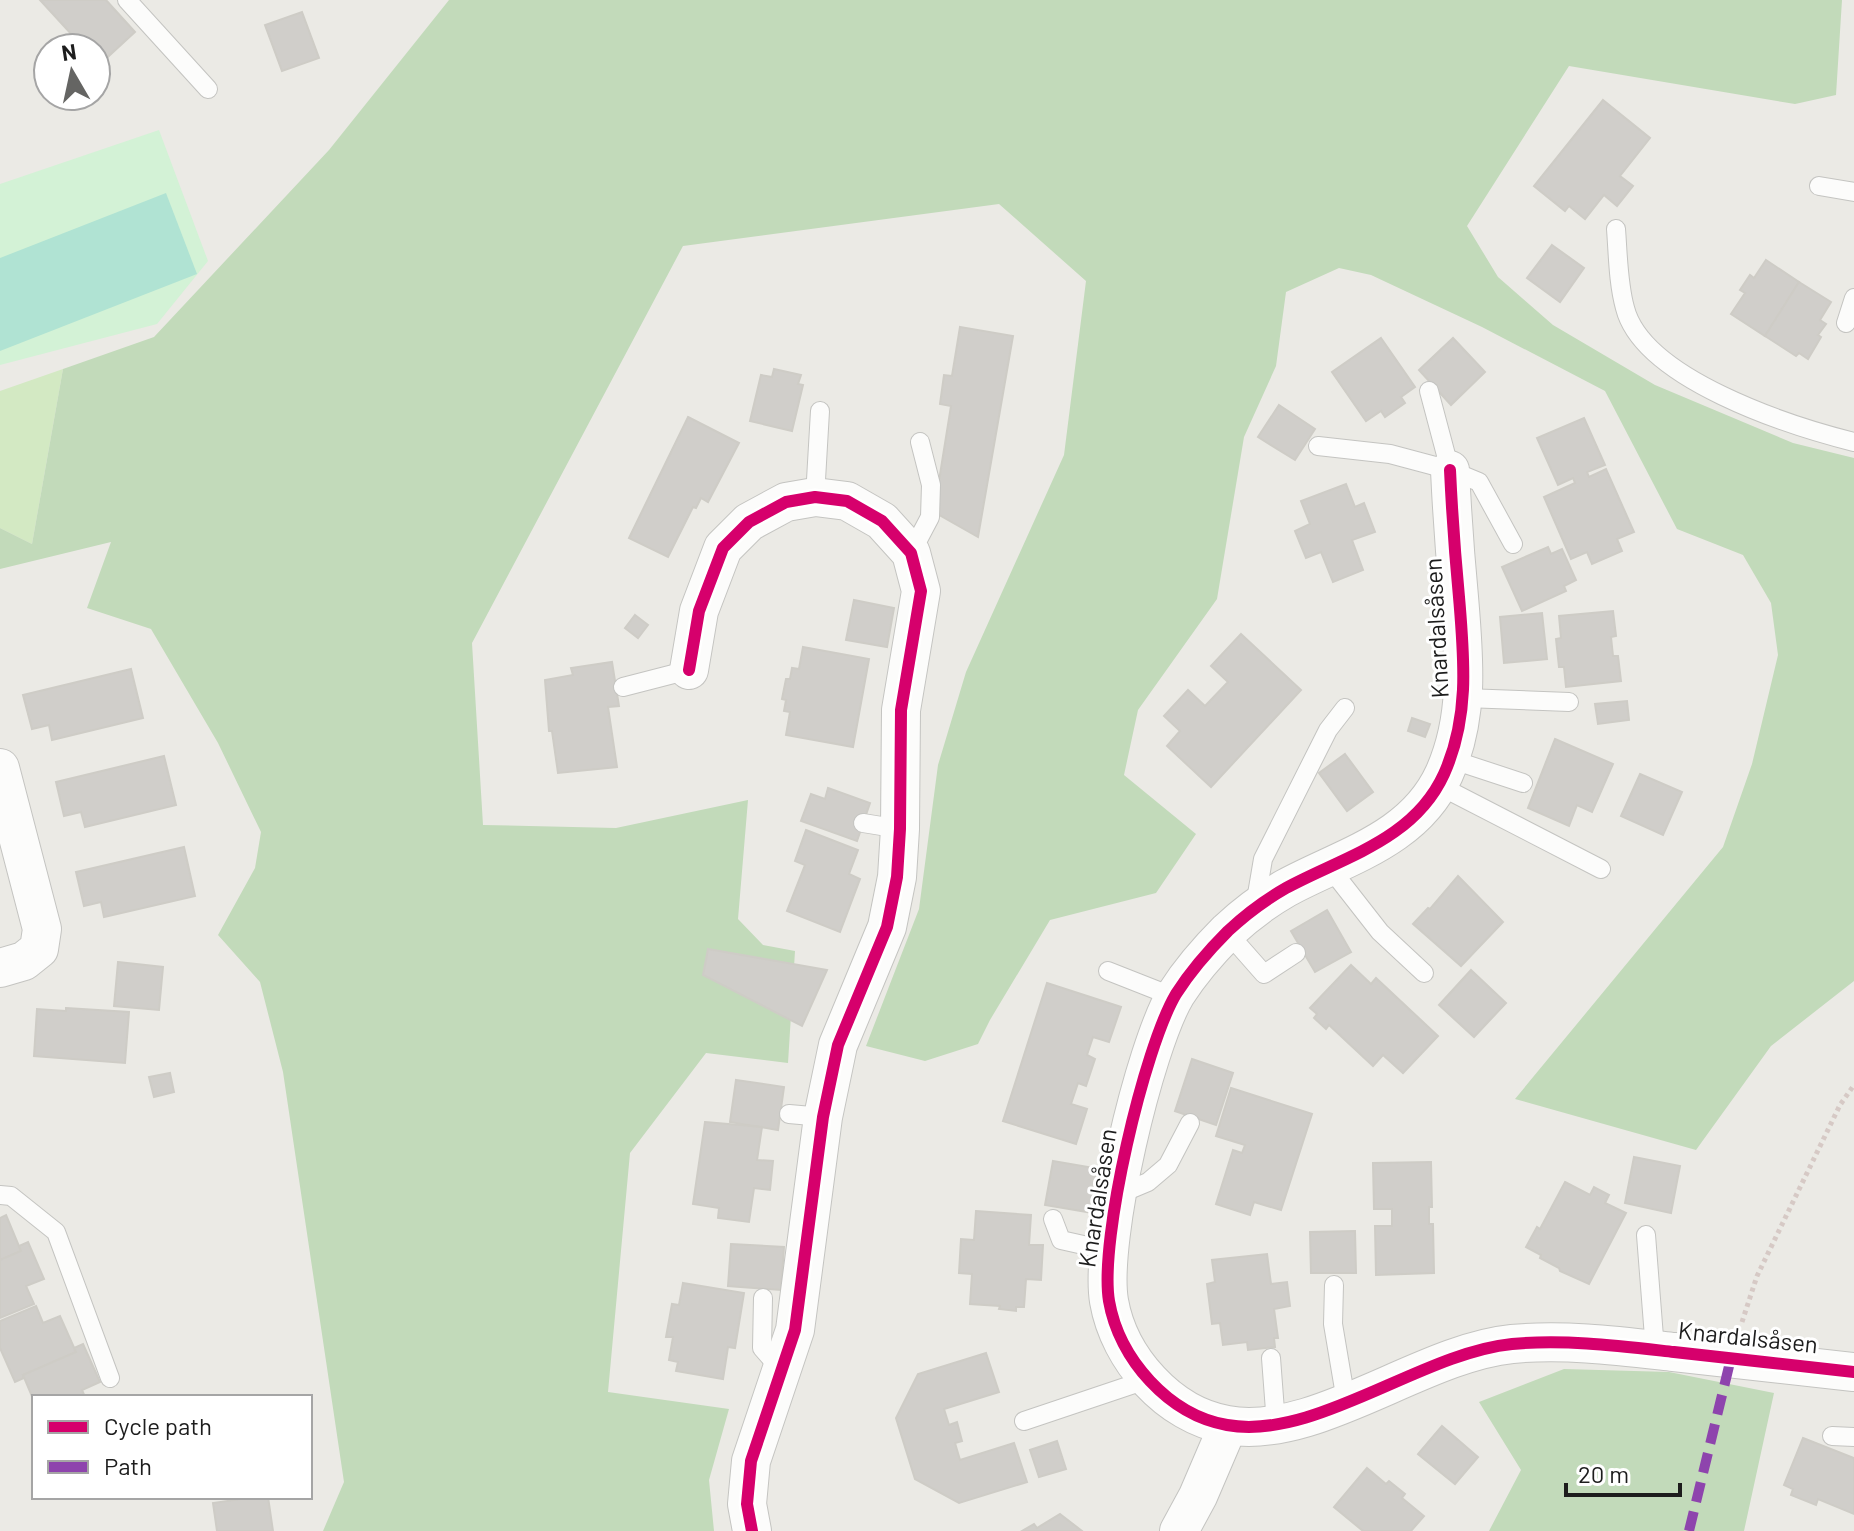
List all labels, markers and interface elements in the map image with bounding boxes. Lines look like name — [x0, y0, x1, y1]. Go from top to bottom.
north arrow — [32, 32, 112, 112]
text: N — [59, 37, 78, 65]
street label: Knardalsåsen — [1417, 557, 1454, 699]
street label: Knardalsåsen — [1071, 1126, 1122, 1269]
street label: Knardalsåsen — [1677, 1315, 1820, 1358]
legend — [32, 1395, 312, 1499]
text: Cycle path — [104, 1411, 212, 1440]
scale bar — [1566, 1447, 1680, 1497]
text: Path — [104, 1451, 152, 1480]
text: 20 m — [1578, 1459, 1629, 1488]

